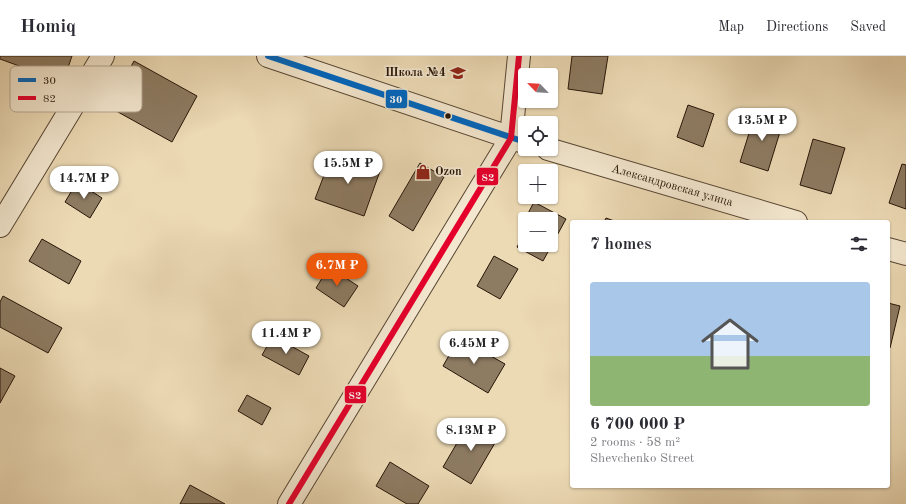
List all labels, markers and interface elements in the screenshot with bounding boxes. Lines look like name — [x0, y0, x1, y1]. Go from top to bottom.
text: Homiq — [20, 18, 76, 37]
text: Map — [718, 20, 744, 34]
text: Directions — [766, 20, 828, 34]
text: Saved — [850, 20, 886, 34]
school or university icon: Школа №4 — [449, 64, 467, 82]
legend — [10, 66, 142, 112]
place label: Школа №4 — [385, 67, 446, 79]
north arrow — [518, 68, 558, 108]
map controls — [518, 68, 558, 252]
text: 30 — [43, 76, 56, 87]
line badge: 30 — [385, 89, 408, 109]
text: 82 — [43, 94, 56, 105]
text: 30 — [390, 95, 402, 106]
pin: 13.5M ₽ — [725, 108, 799, 142]
unlabelled marker — [443, 111, 453, 121]
text: 13.5M ₽ — [737, 114, 787, 127]
button: locate — [518, 116, 558, 156]
pin: 15.5M ₽ — [311, 151, 385, 185]
text: 15.5M ₽ — [323, 157, 373, 170]
shop icon: Ozon — [414, 163, 432, 181]
street label: Александровская улица — [610, 163, 734, 209]
button: + — [518, 164, 558, 204]
pin: 14.7M ₽ — [47, 166, 121, 200]
place label: Ozon — [435, 166, 462, 178]
line badge: 82 — [476, 167, 499, 186]
text: 14.7M ₽ — [59, 172, 109, 185]
text: 82 — [482, 173, 494, 184]
button: − — [518, 212, 558, 252]
icon: filters — [848, 233, 870, 255]
text: 7 homes — [590, 236, 652, 253]
pin: 6.7M ₽ — [304, 253, 370, 287]
text: 6.7M ₽ — [315, 259, 359, 272]
icon: home — [694, 308, 766, 380]
pin: 11.4M ₽ — [249, 321, 323, 355]
text: 11.4M ₽ — [261, 327, 311, 340]
pin: 6.45M ₽ — [437, 331, 511, 365]
text: 6.45M ₽ — [449, 337, 499, 350]
line badge: 82 — [344, 385, 367, 404]
text: 82 — [349, 391, 361, 402]
text: 6 700 000 ₽ — [590, 416, 685, 433]
pin: 8.13M ₽ — [434, 418, 508, 452]
text: 8.13M ₽ — [446, 424, 496, 437]
text: 2 rooms · 58 m² — [590, 436, 680, 449]
text: Shevchenko Street — [590, 452, 694, 465]

